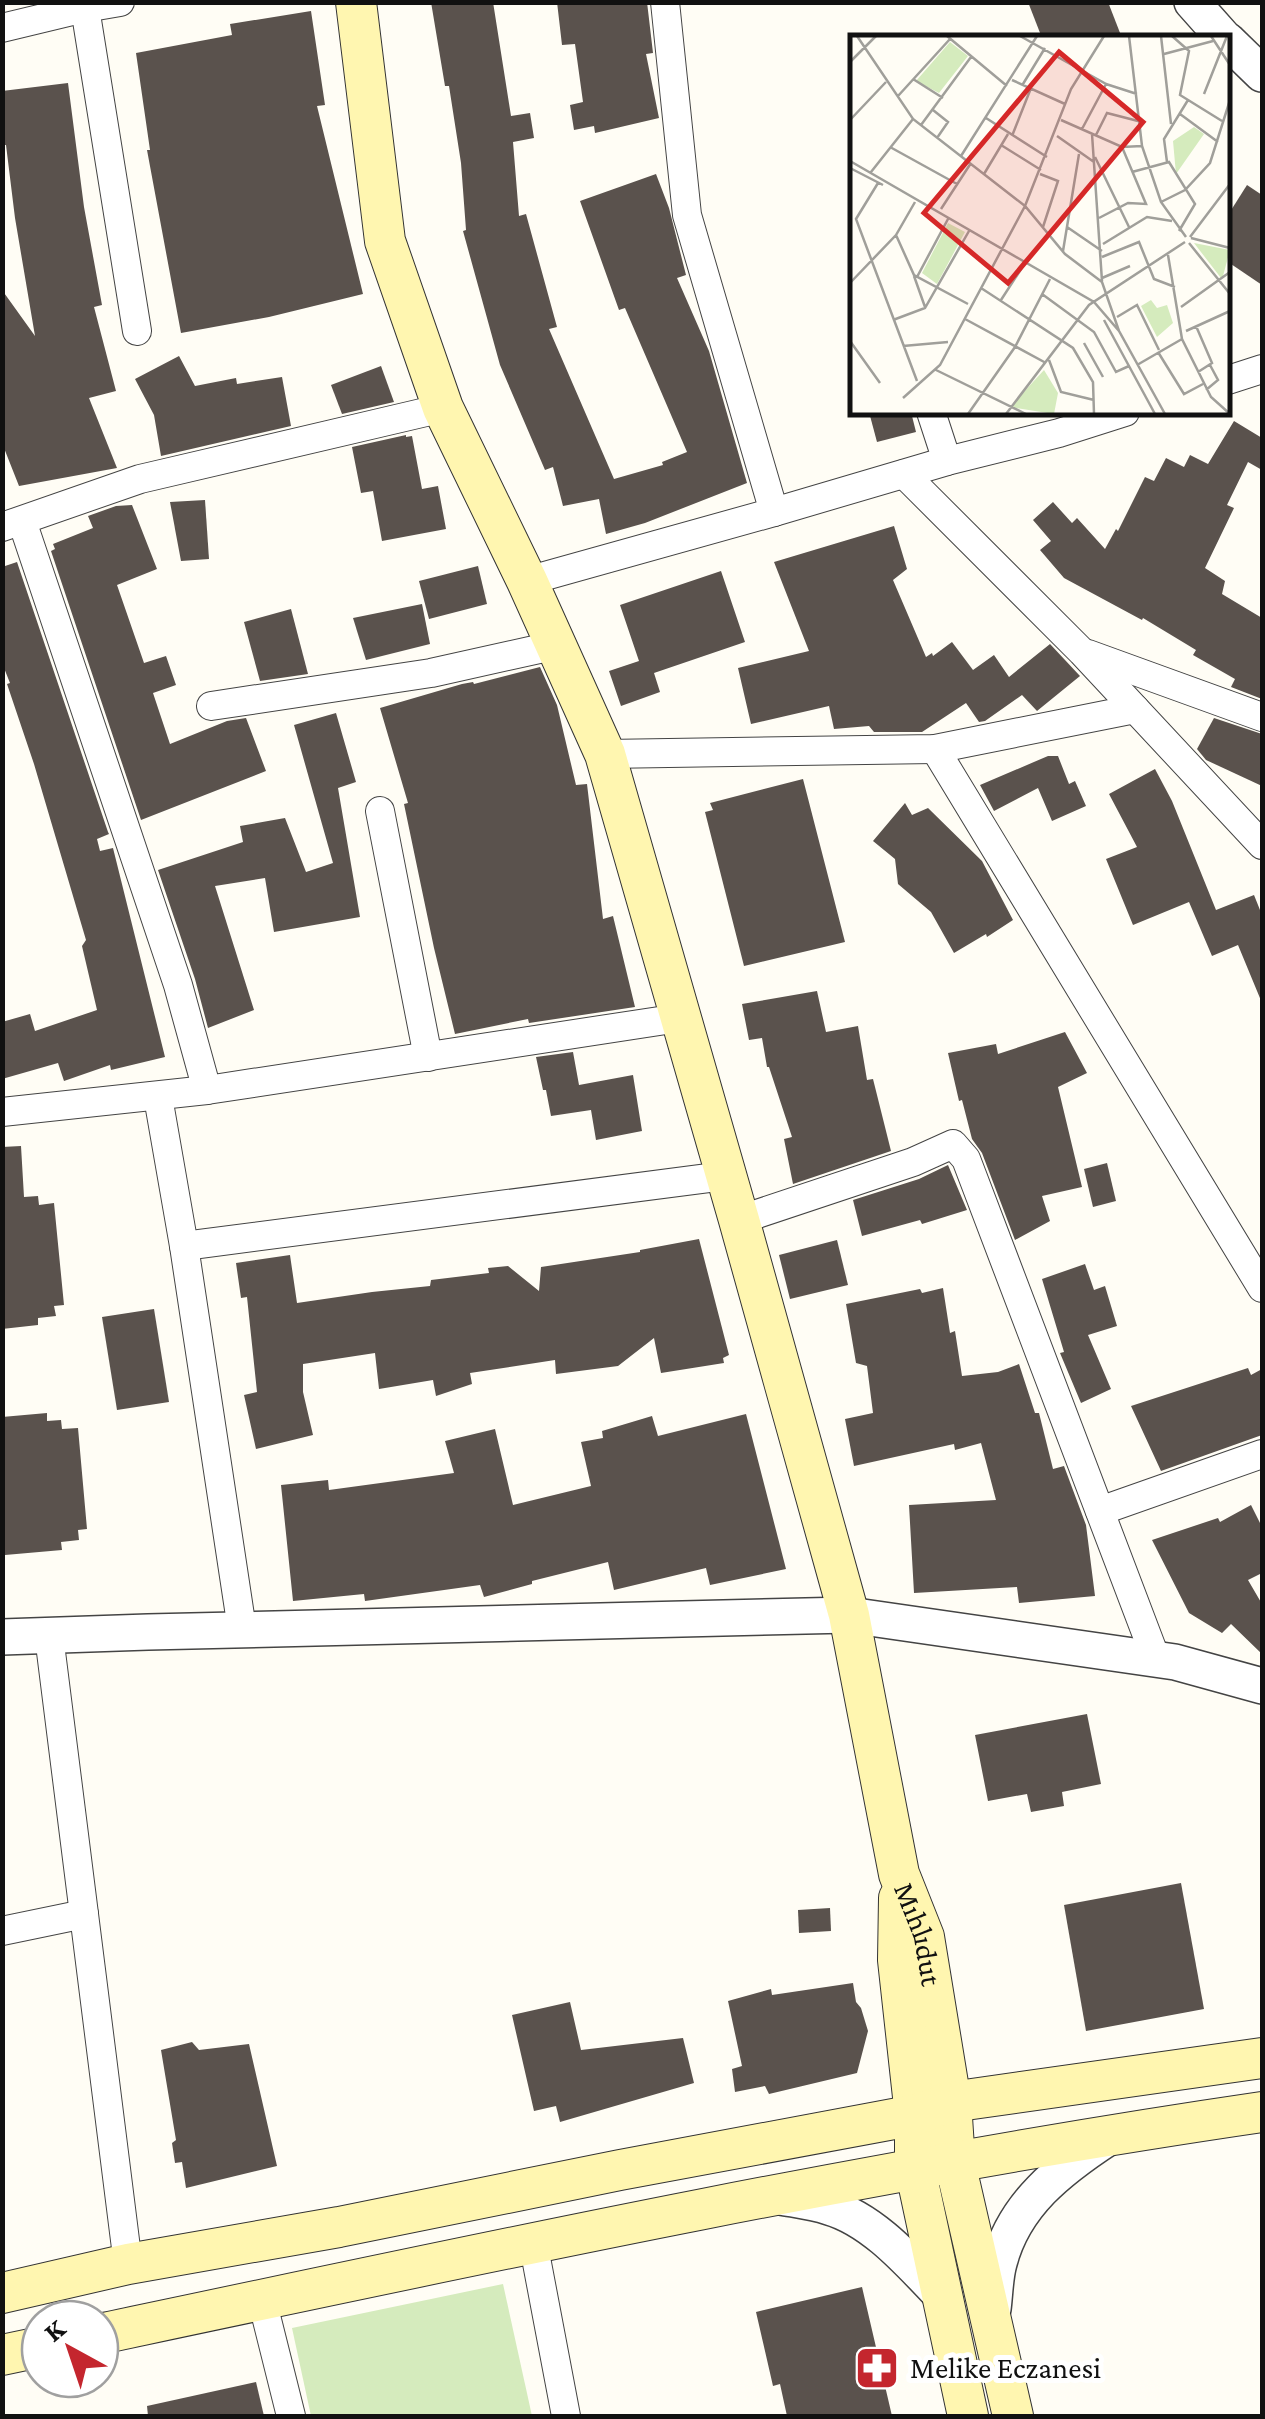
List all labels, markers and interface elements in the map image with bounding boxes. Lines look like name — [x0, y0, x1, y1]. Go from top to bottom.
inset map — [850, 35, 1230, 415]
street label: Mıhlıdut — [888, 1878, 949, 1989]
north arrow — [20, 2299, 120, 2399]
text: K — [37, 2312, 72, 2348]
pharmacy icon: Melike Eczanesi — [854, 2345, 900, 2391]
place label: Melike Eczanesi — [910, 2351, 1101, 2384]

